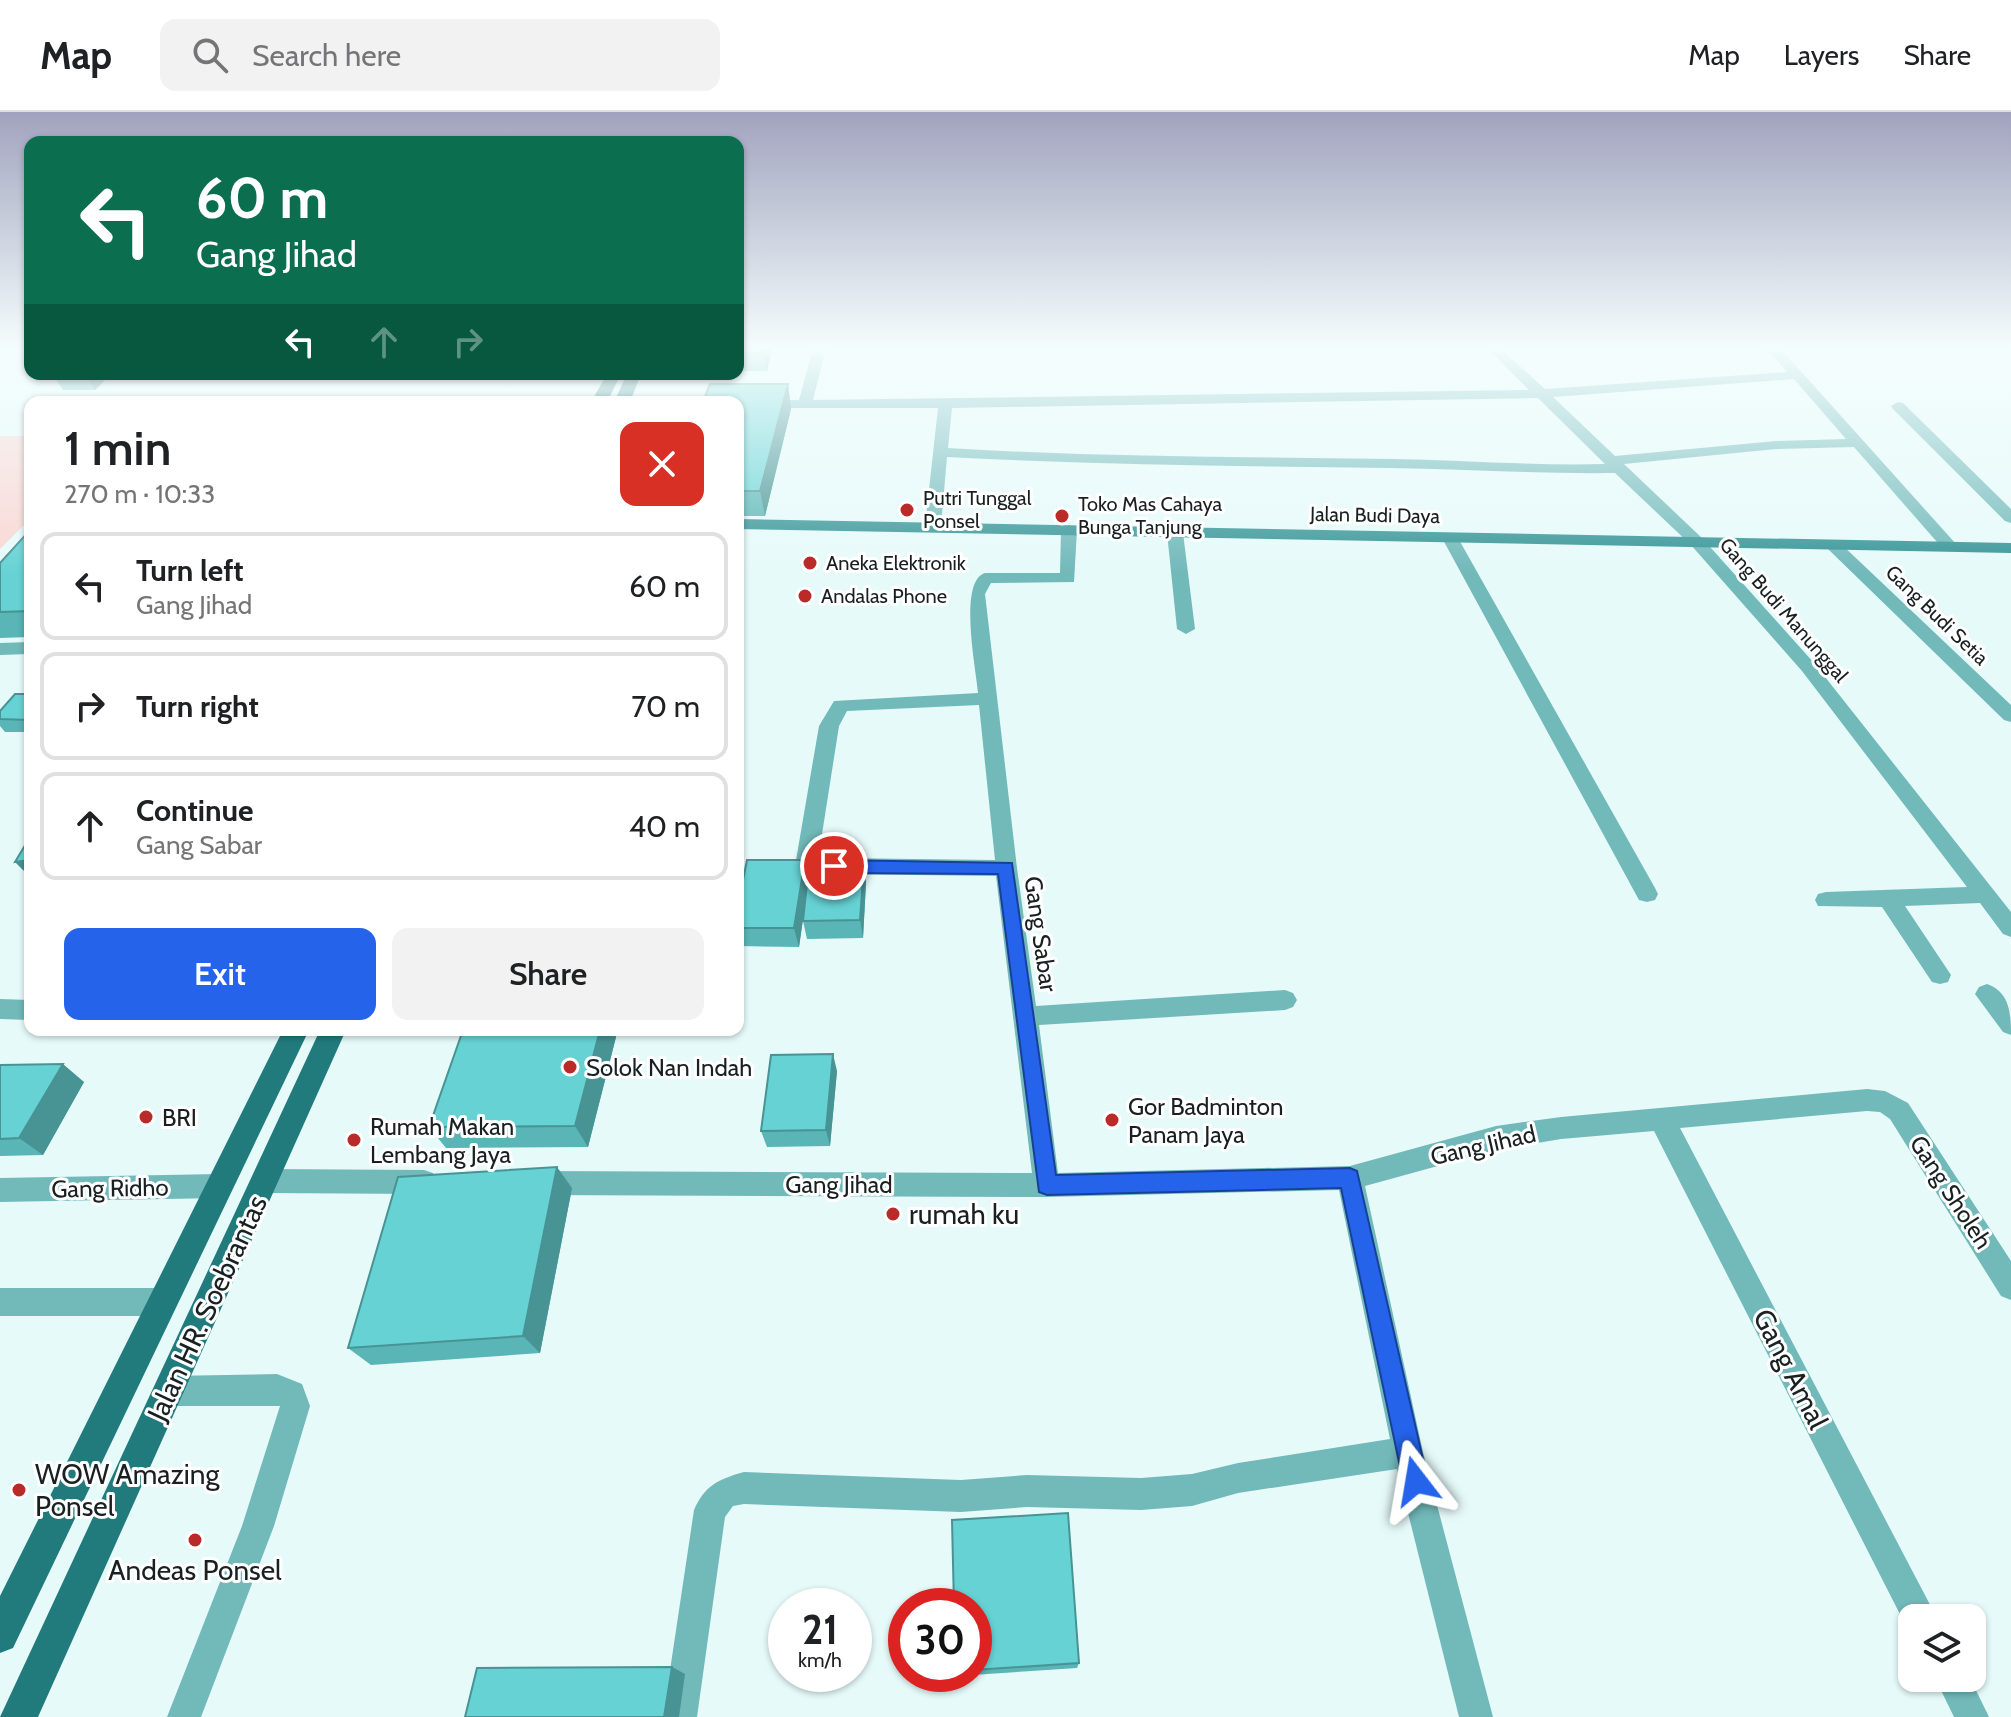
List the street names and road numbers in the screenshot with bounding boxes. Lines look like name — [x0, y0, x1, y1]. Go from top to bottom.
street label: Jalan Budi Daya — [1309, 502, 1441, 528]
street label: Gang Budi Manunggal — [1715, 533, 1853, 687]
street label: Gang Budi Setia — [1881, 560, 1994, 670]
street label: Gang Sabar — [1019, 874, 1064, 994]
street label: Gang Jihad — [1427, 1119, 1539, 1171]
street label: Gang Sholeh — [1904, 1130, 1998, 1254]
street label: Gang Jihad — [785, 1170, 893, 1199]
street label: Gang Ridho — [51, 1172, 169, 1204]
street label: Jalan HR. Soebrantas — [139, 1190, 274, 1427]
street label: Gang Amal — [1746, 1303, 1836, 1435]

